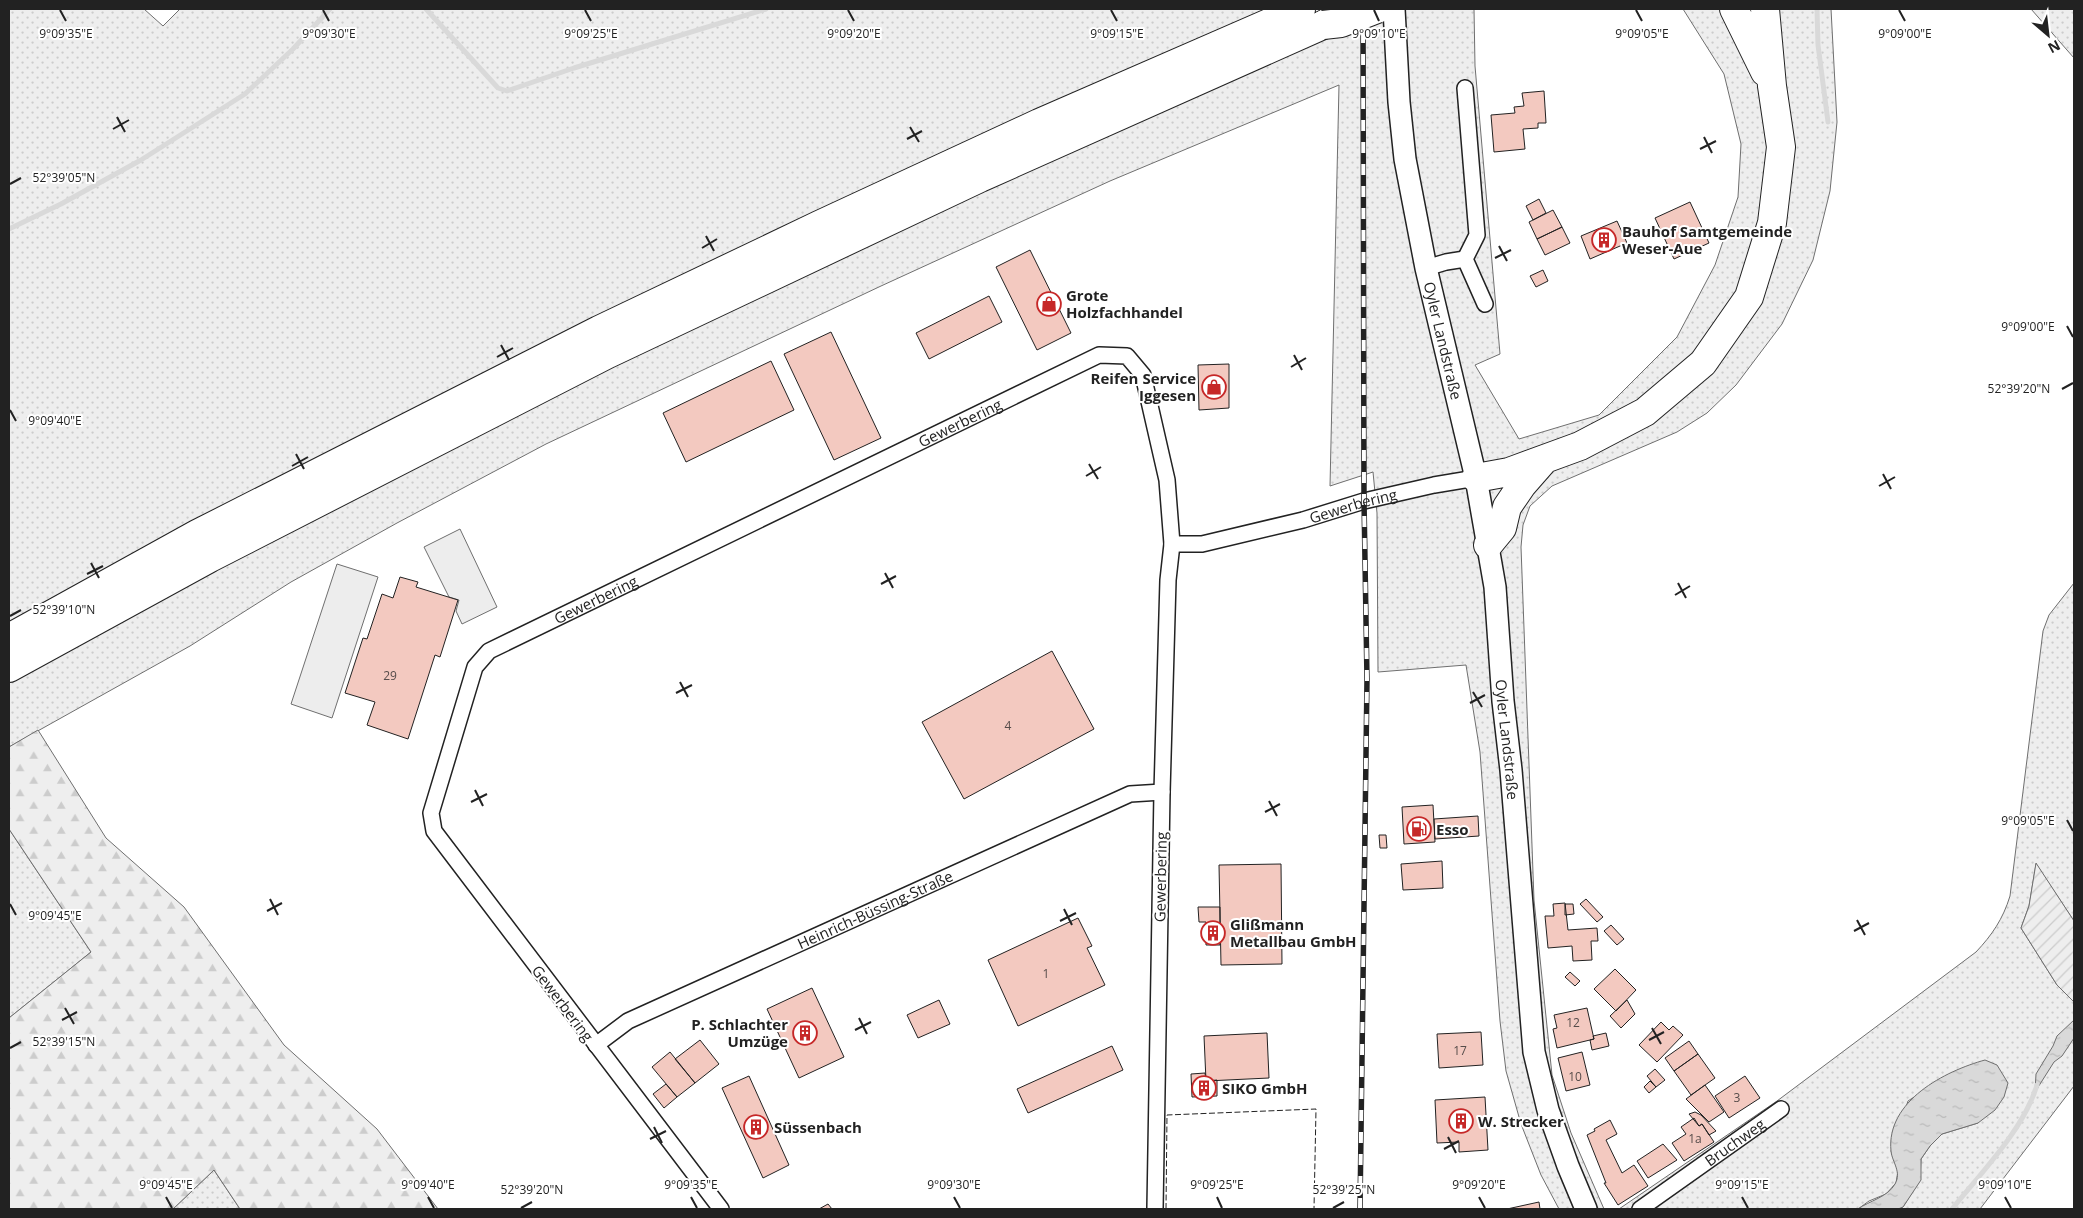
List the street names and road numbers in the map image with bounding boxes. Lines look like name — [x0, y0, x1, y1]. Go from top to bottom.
street label: Oyler Landstraße — [1420, 279, 1467, 402]
street label: Gewerbering — [915, 394, 1005, 451]
street label: Gewerbering — [1307, 484, 1399, 527]
street label: Gewerbering — [550, 571, 641, 628]
street label: Oyler Landstraße — [1492, 679, 1523, 800]
street label: Gewerbering — [1149, 832, 1171, 922]
street label: Heinrich-Büssing-Straße — [794, 865, 956, 953]
street label: Gewerbering — [528, 961, 598, 1045]
street label: Bruchweg — [1700, 1114, 1769, 1170]

